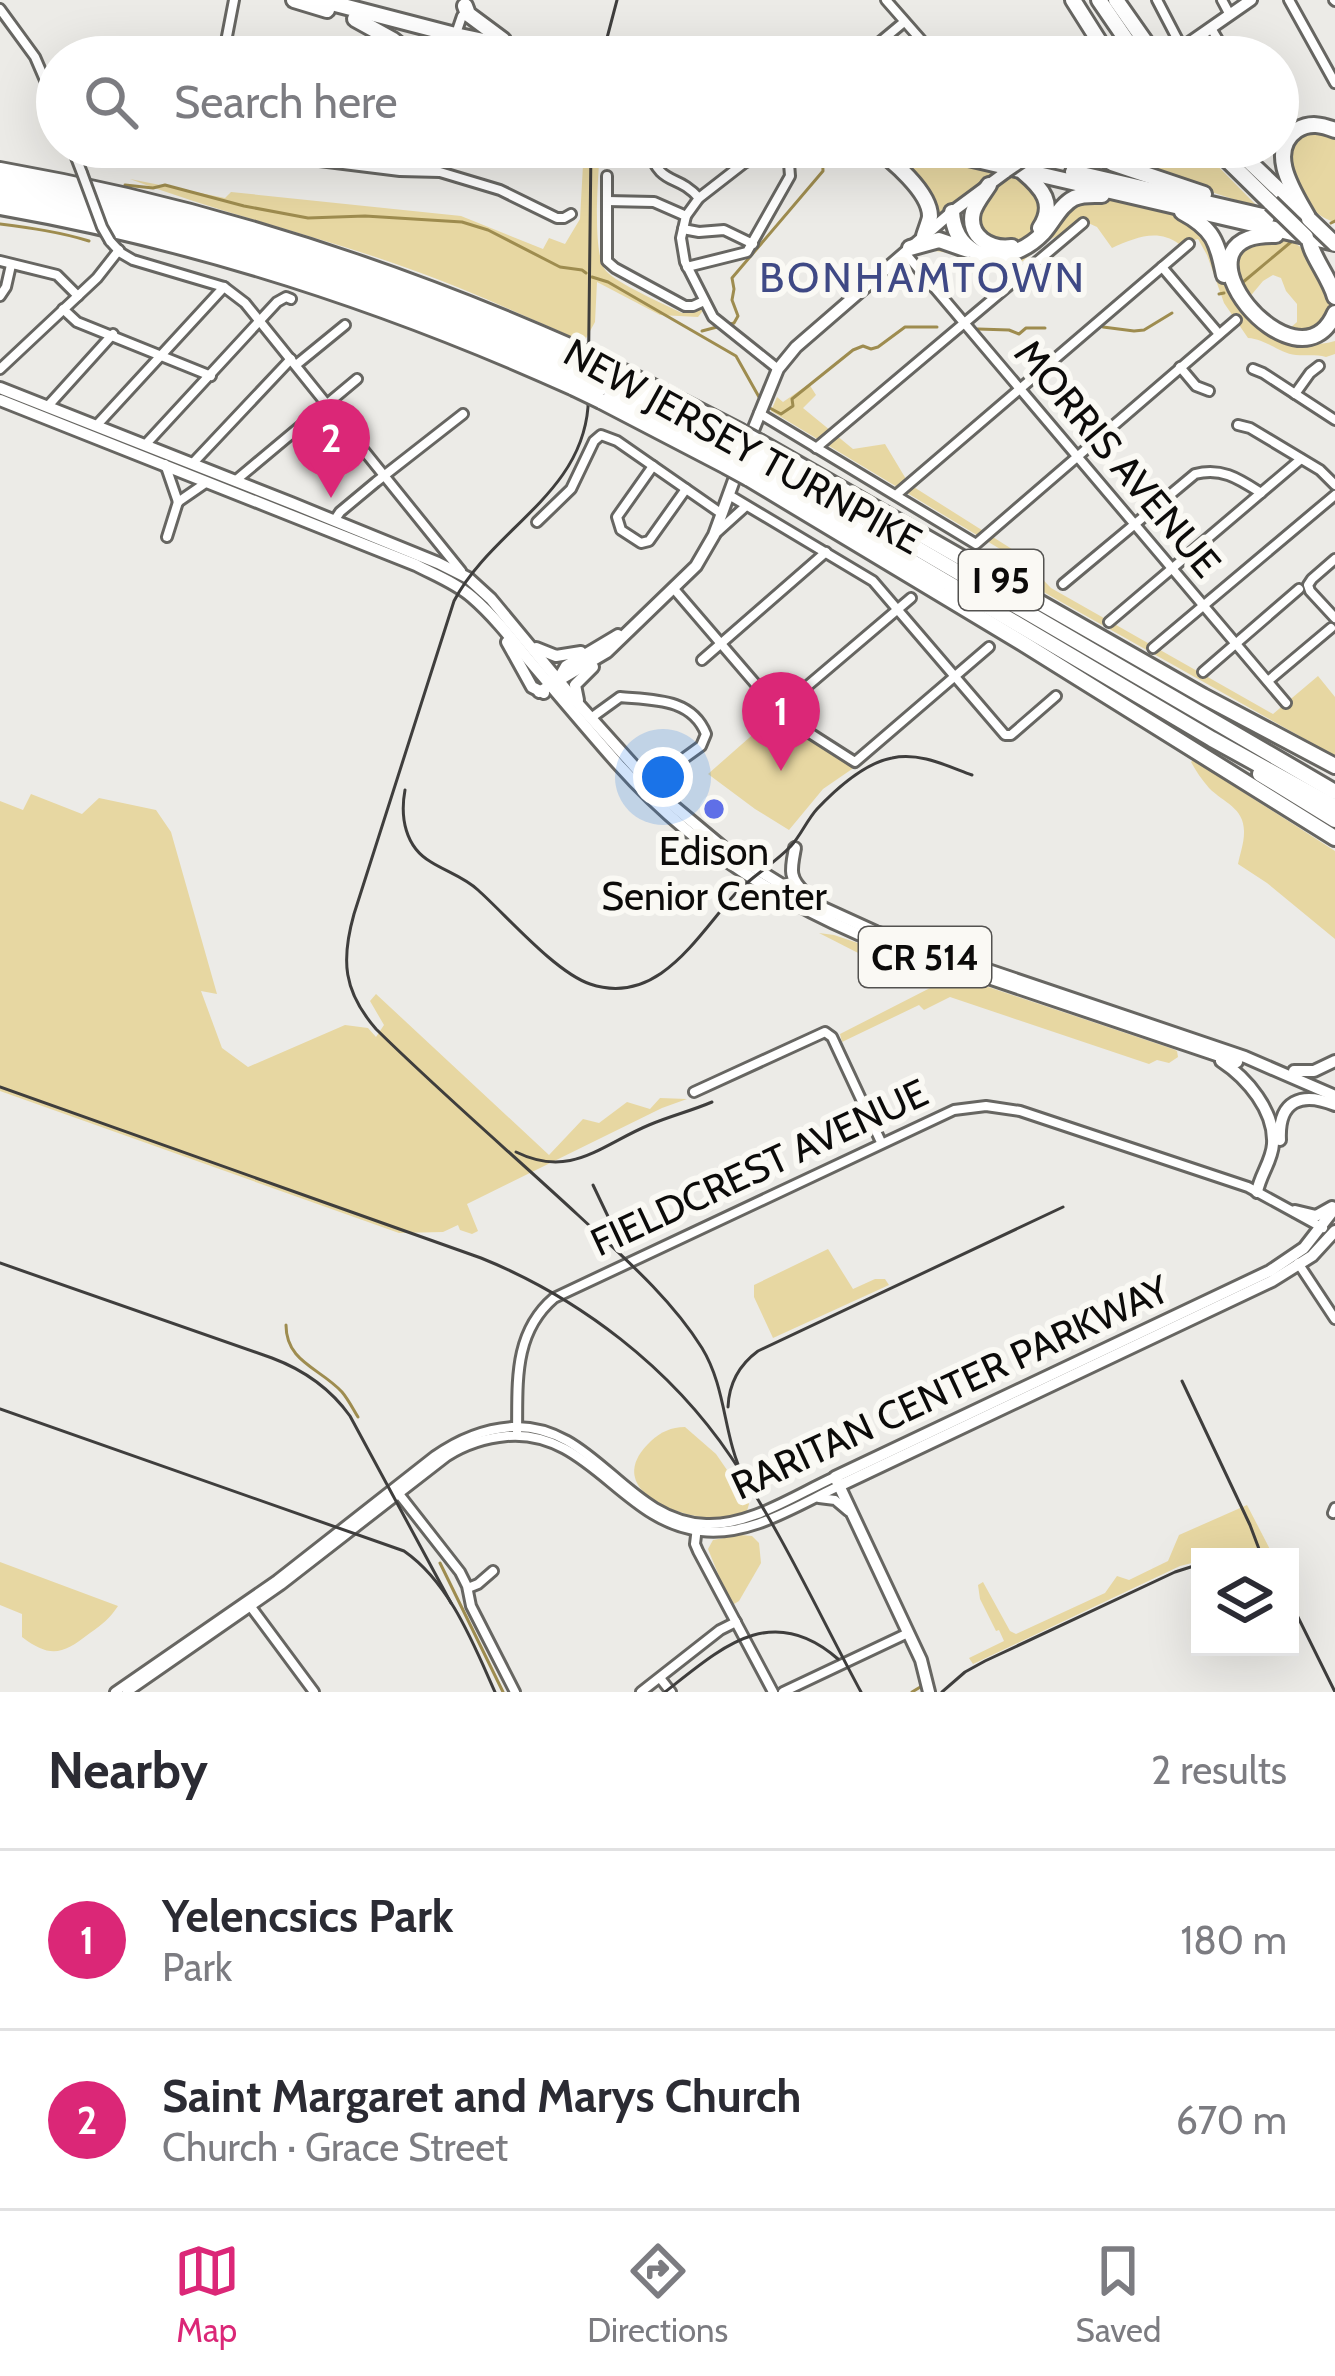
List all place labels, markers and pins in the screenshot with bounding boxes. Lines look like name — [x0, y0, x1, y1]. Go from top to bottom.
pin: 2 — [292, 399, 370, 498]
pin: 1 — [742, 672, 820, 771]
marker: Edison Senior Center — [701, 796, 727, 822]
place label: Edison Senior Center — [601, 827, 827, 920]

